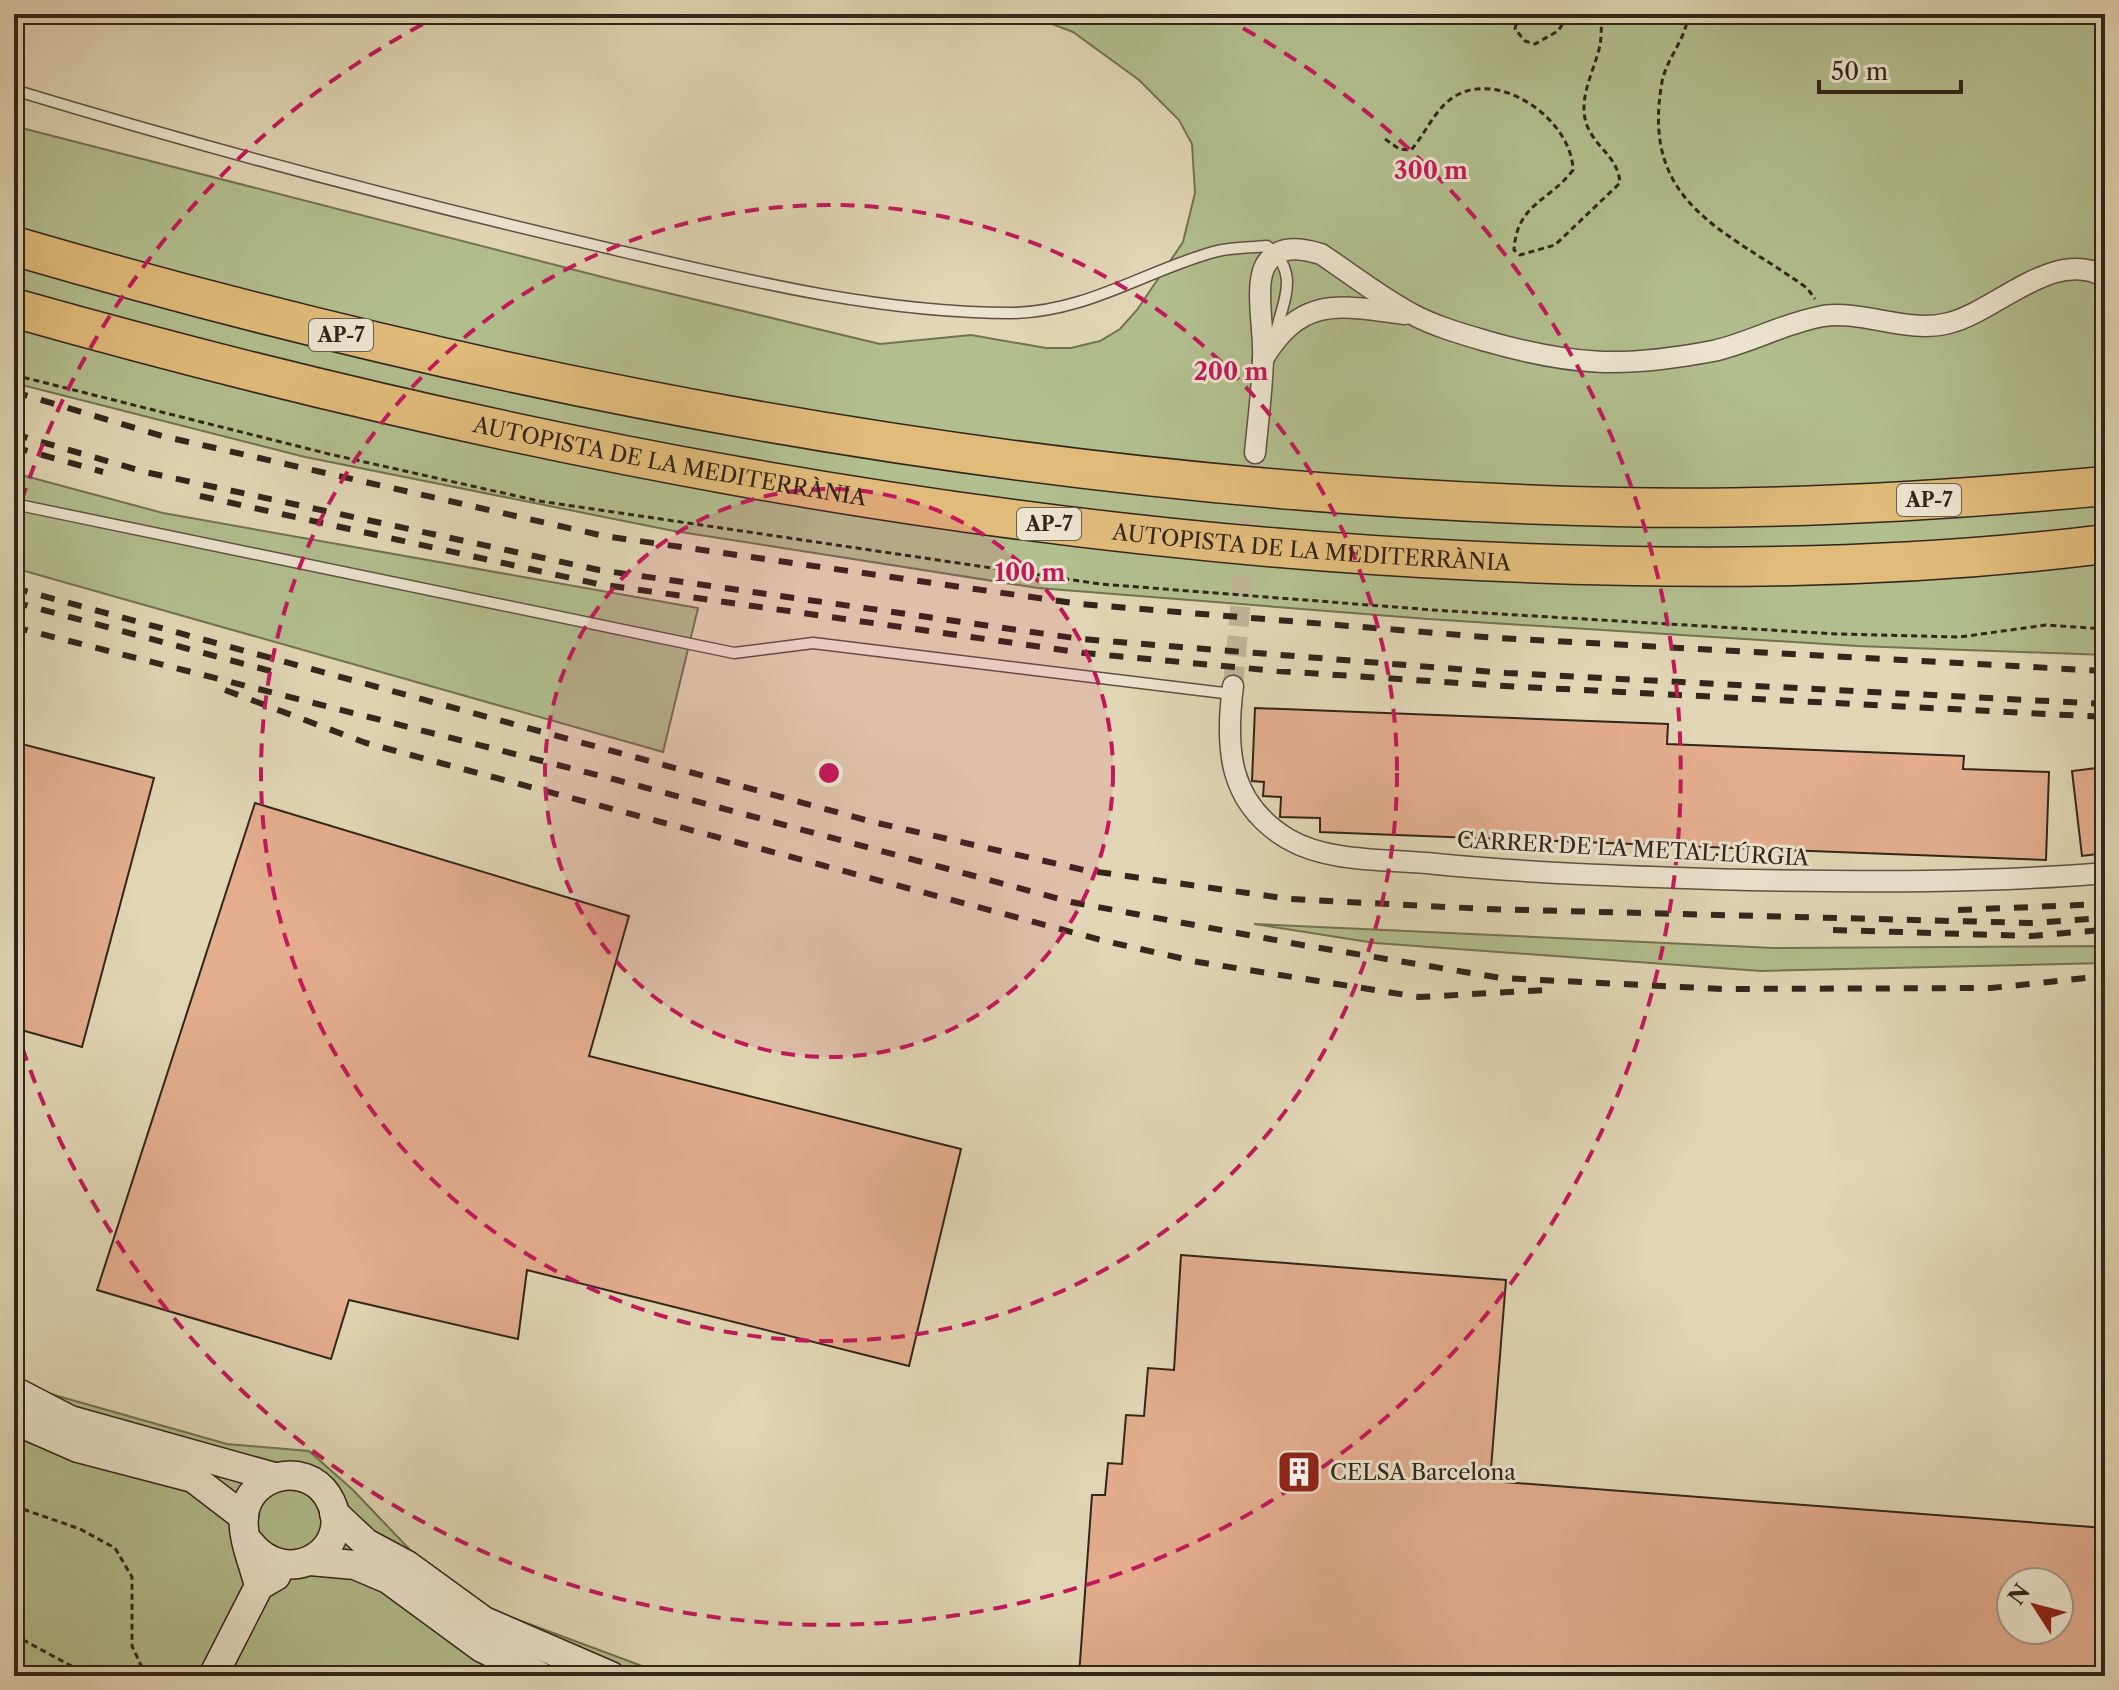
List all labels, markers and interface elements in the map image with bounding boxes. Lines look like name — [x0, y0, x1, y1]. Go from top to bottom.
scale bar — [1819, 44, 1961, 94]
text: 50 m — [1831, 57, 1888, 86]
text: 300 m — [1394, 156, 1468, 185]
road number: AP-7 — [309, 319, 373, 351]
text: 200 m — [1194, 357, 1268, 386]
street label: AUTOPISTA DE LA MEDITERRÀNIA — [470, 410, 869, 511]
road number: AP-7 — [1897, 484, 1961, 516]
road number: AP-7 — [1017, 508, 1081, 540]
street label: AUTOPISTA DE LA MEDITERRÀNIA — [1110, 518, 1512, 576]
text: 100 m — [994, 558, 1066, 587]
centre of rings — [815, 759, 843, 787]
street label: CARRER DE LA METAL·LÚRGIA — [1456, 825, 1810, 872]
building icon: CELSA Barcelona — [1275, 1448, 1323, 1496]
place label: CELSA Barcelona — [1330, 1459, 1516, 1486]
north arrow — [1995, 1566, 2075, 1646]
text: N — [2003, 1579, 2036, 1610]

